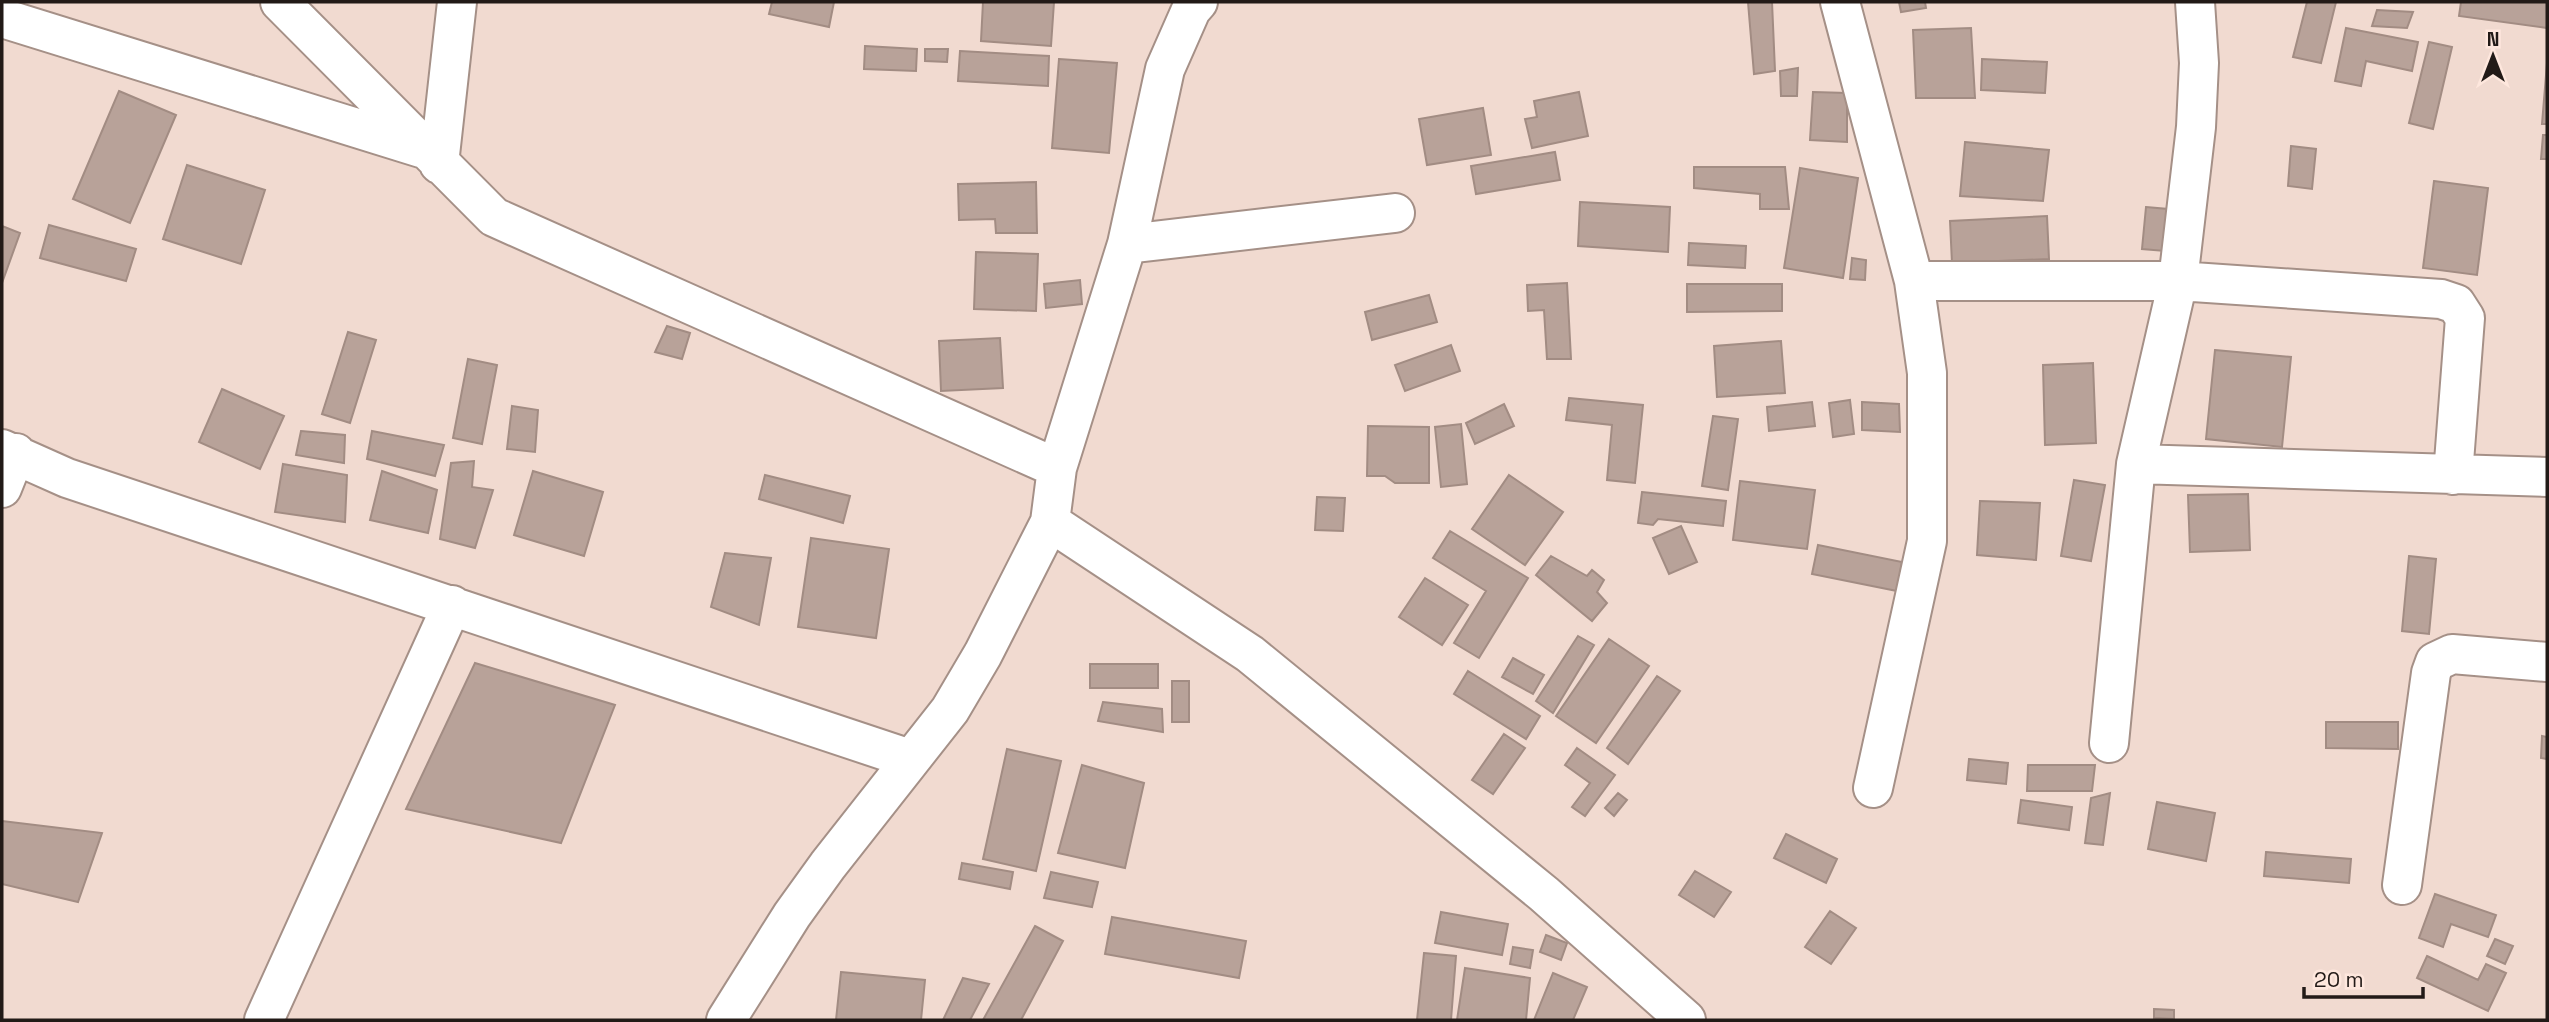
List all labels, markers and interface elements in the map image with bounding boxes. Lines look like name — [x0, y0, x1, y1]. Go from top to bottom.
north arrow — [2458, 21, 2528, 91]
text: N — [2487, 27, 2499, 52]
scale bar — [2304, 956, 2423, 1000]
text: 20 m — [2314, 966, 2364, 993]

